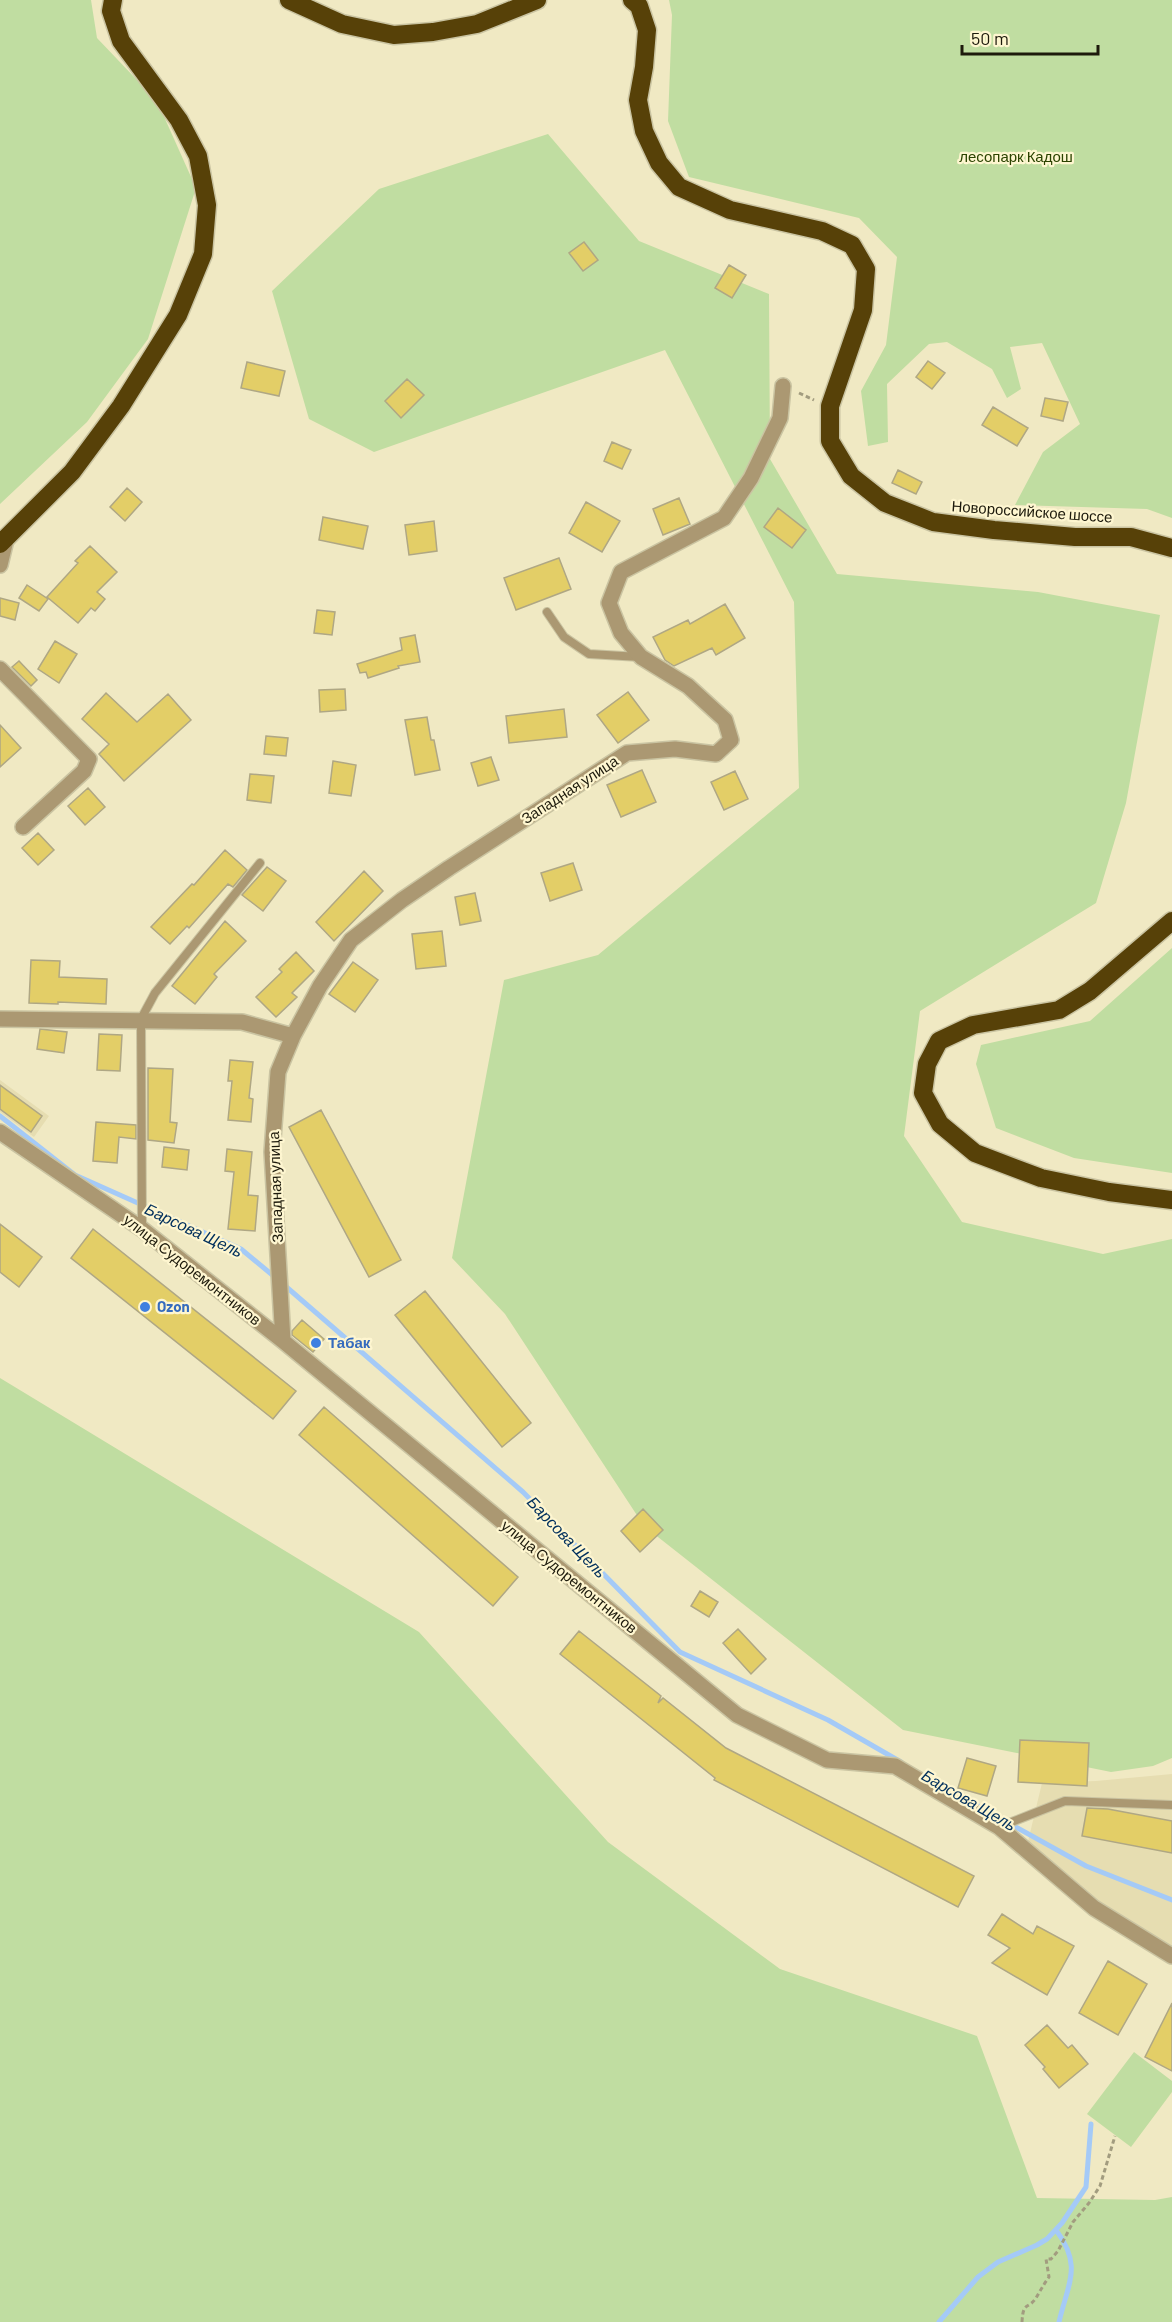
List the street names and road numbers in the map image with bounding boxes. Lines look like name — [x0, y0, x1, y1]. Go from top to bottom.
street label: Новороссийское шоссе — [951, 496, 1113, 526]
street label: Западная улица — [518, 751, 622, 827]
street label: Западная улица — [264, 1130, 286, 1243]
street label: улица Судоремонтников — [120, 1210, 265, 1328]
street label: улица Судоремонтников — [498, 1516, 641, 1637]

